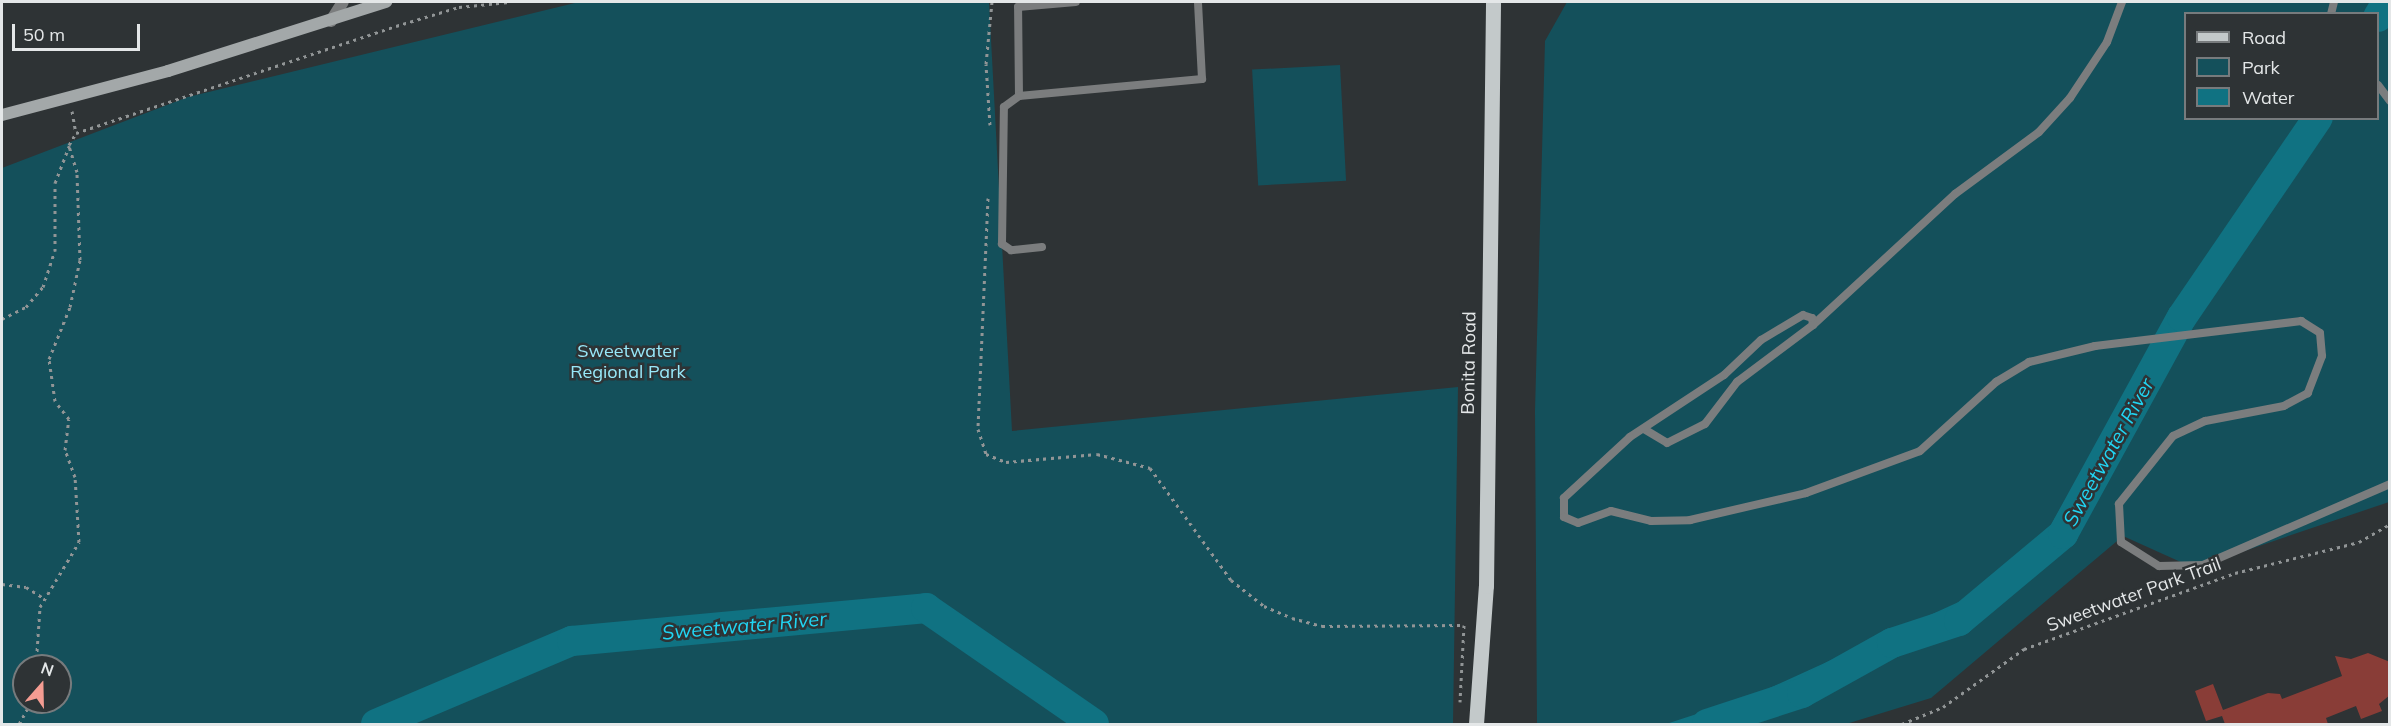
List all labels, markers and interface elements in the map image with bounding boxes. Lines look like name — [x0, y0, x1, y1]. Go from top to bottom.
scale bar — [15, 12, 142, 50]
legend — [2184, 12, 2379, 120]
text: 50 m — [23, 23, 65, 46]
text: Road — [2242, 26, 2286, 49]
text: Park — [2242, 56, 2280, 79]
text: Water — [2242, 86, 2294, 109]
street label: Bonita Road — [1457, 311, 1481, 415]
park label: Sweetwater Regional Park — [570, 341, 686, 384]
water label: Sweetwater River — [2057, 374, 2159, 530]
street label: Sweetwater Park Trail — [2044, 553, 2224, 637]
water label: Sweetwater River — [661, 606, 827, 644]
north arrow — [12, 654, 72, 714]
text: N — [38, 657, 57, 680]

